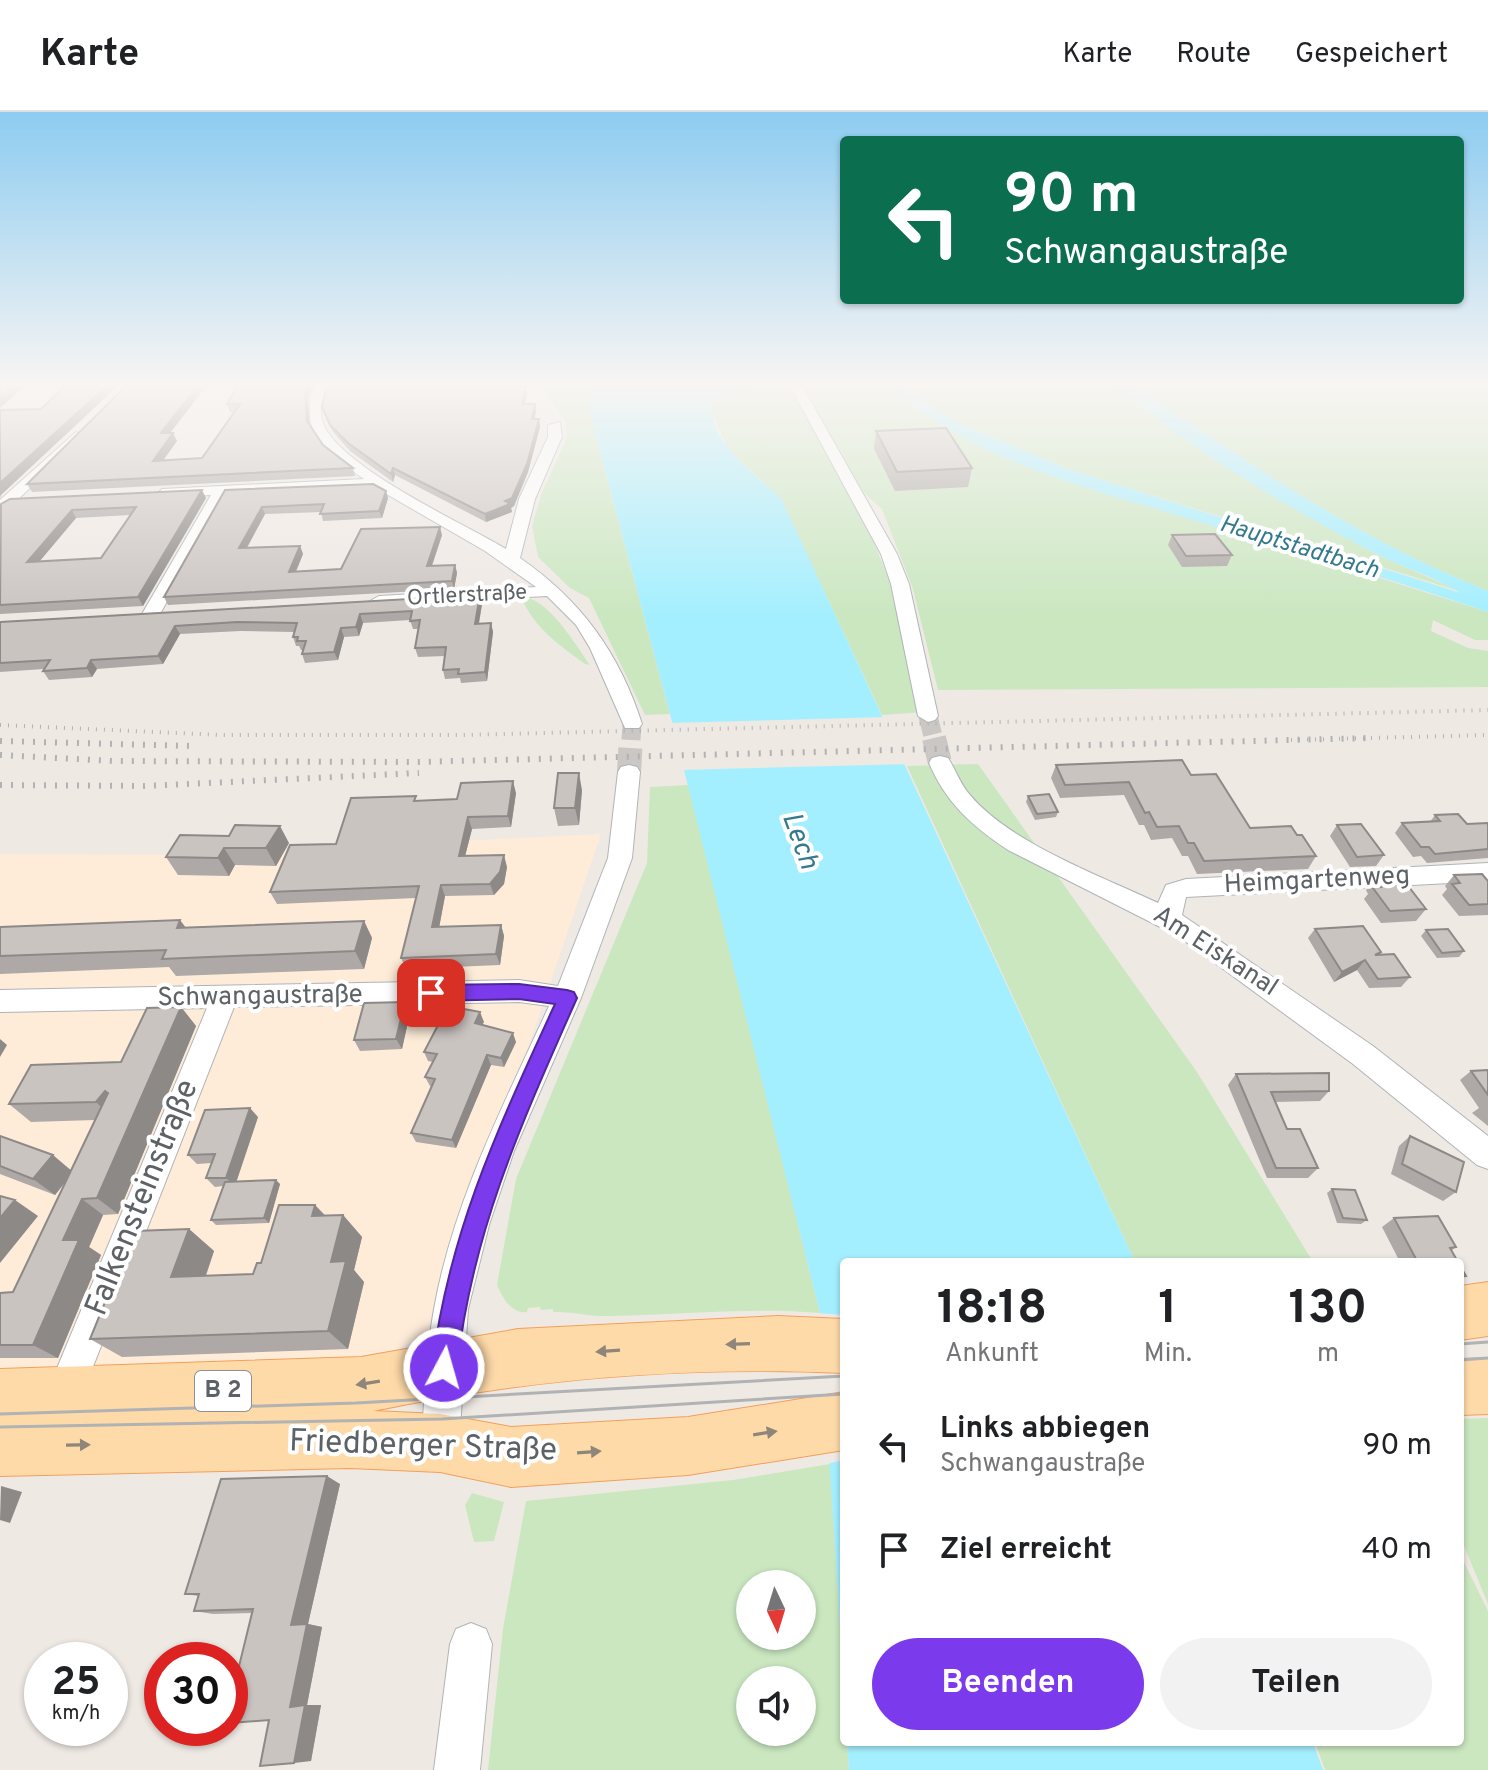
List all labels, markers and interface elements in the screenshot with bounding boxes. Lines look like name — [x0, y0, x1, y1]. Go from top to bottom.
text: Karte — [40, 31, 139, 80]
text: Karte — [1062, 37, 1132, 73]
text: Route — [1176, 37, 1251, 73]
text: Gespeichert — [1295, 37, 1448, 73]
text: 90 m — [1004, 162, 1139, 232]
icon: left — [872, 168, 976, 272]
text: Schwangaustraße — [1004, 231, 1288, 277]
water label: Hauptstadtbach — [1216, 510, 1382, 586]
street label: Ortlerstraße — [406, 579, 528, 613]
water label: Lech — [772, 807, 826, 875]
street label: Heimgartenweg — [1223, 860, 1411, 902]
street label: Am Eiskanal — [1146, 899, 1284, 1005]
pin — [397, 959, 465, 1027]
icon: arrive — [409, 971, 453, 1015]
street label: Schwangaustraße — [157, 979, 363, 1015]
street label: Falkensteinstraße — [77, 1074, 209, 1322]
text: 18:18 — [937, 1280, 1047, 1340]
text: 1 — [1158, 1280, 1177, 1340]
text: 130 — [1289, 1280, 1367, 1340]
position arrow — [402, 1326, 486, 1410]
one-way arrow — [725, 1338, 750, 1351]
text: Ankunft — [945, 1338, 1039, 1371]
text: Min. — [1144, 1338, 1192, 1371]
text: m — [1317, 1338, 1339, 1371]
one-way arrow — [595, 1345, 620, 1358]
road number: B 2 — [195, 1371, 251, 1411]
one-way arrow — [355, 1378, 380, 1390]
text: Links abbiegen — [940, 1411, 1150, 1448]
street label: Friedberger Straße — [288, 1422, 558, 1472]
icon: left — [872, 1424, 916, 1468]
one-way arrow — [752, 1426, 777, 1439]
text: 90 m — [1363, 1428, 1432, 1465]
one-way arrow — [66, 1439, 91, 1452]
one-way arrow — [577, 1445, 602, 1458]
text: Schwangaustraße — [940, 1448, 1145, 1481]
icon: arrive — [872, 1528, 916, 1572]
text: Ziel erreicht — [940, 1532, 1112, 1569]
text: 40 m — [1362, 1532, 1432, 1569]
north arrow — [736, 1570, 816, 1650]
map controls — [736, 1570, 816, 1746]
button: Beenden — [872, 1638, 1144, 1730]
button: Teilen — [1160, 1638, 1432, 1730]
speed limit sign: 30 — [144, 1642, 248, 1746]
text: 25 — [52, 1659, 100, 1709]
button: sound — [736, 1666, 816, 1746]
text: km/h — [52, 1701, 100, 1727]

